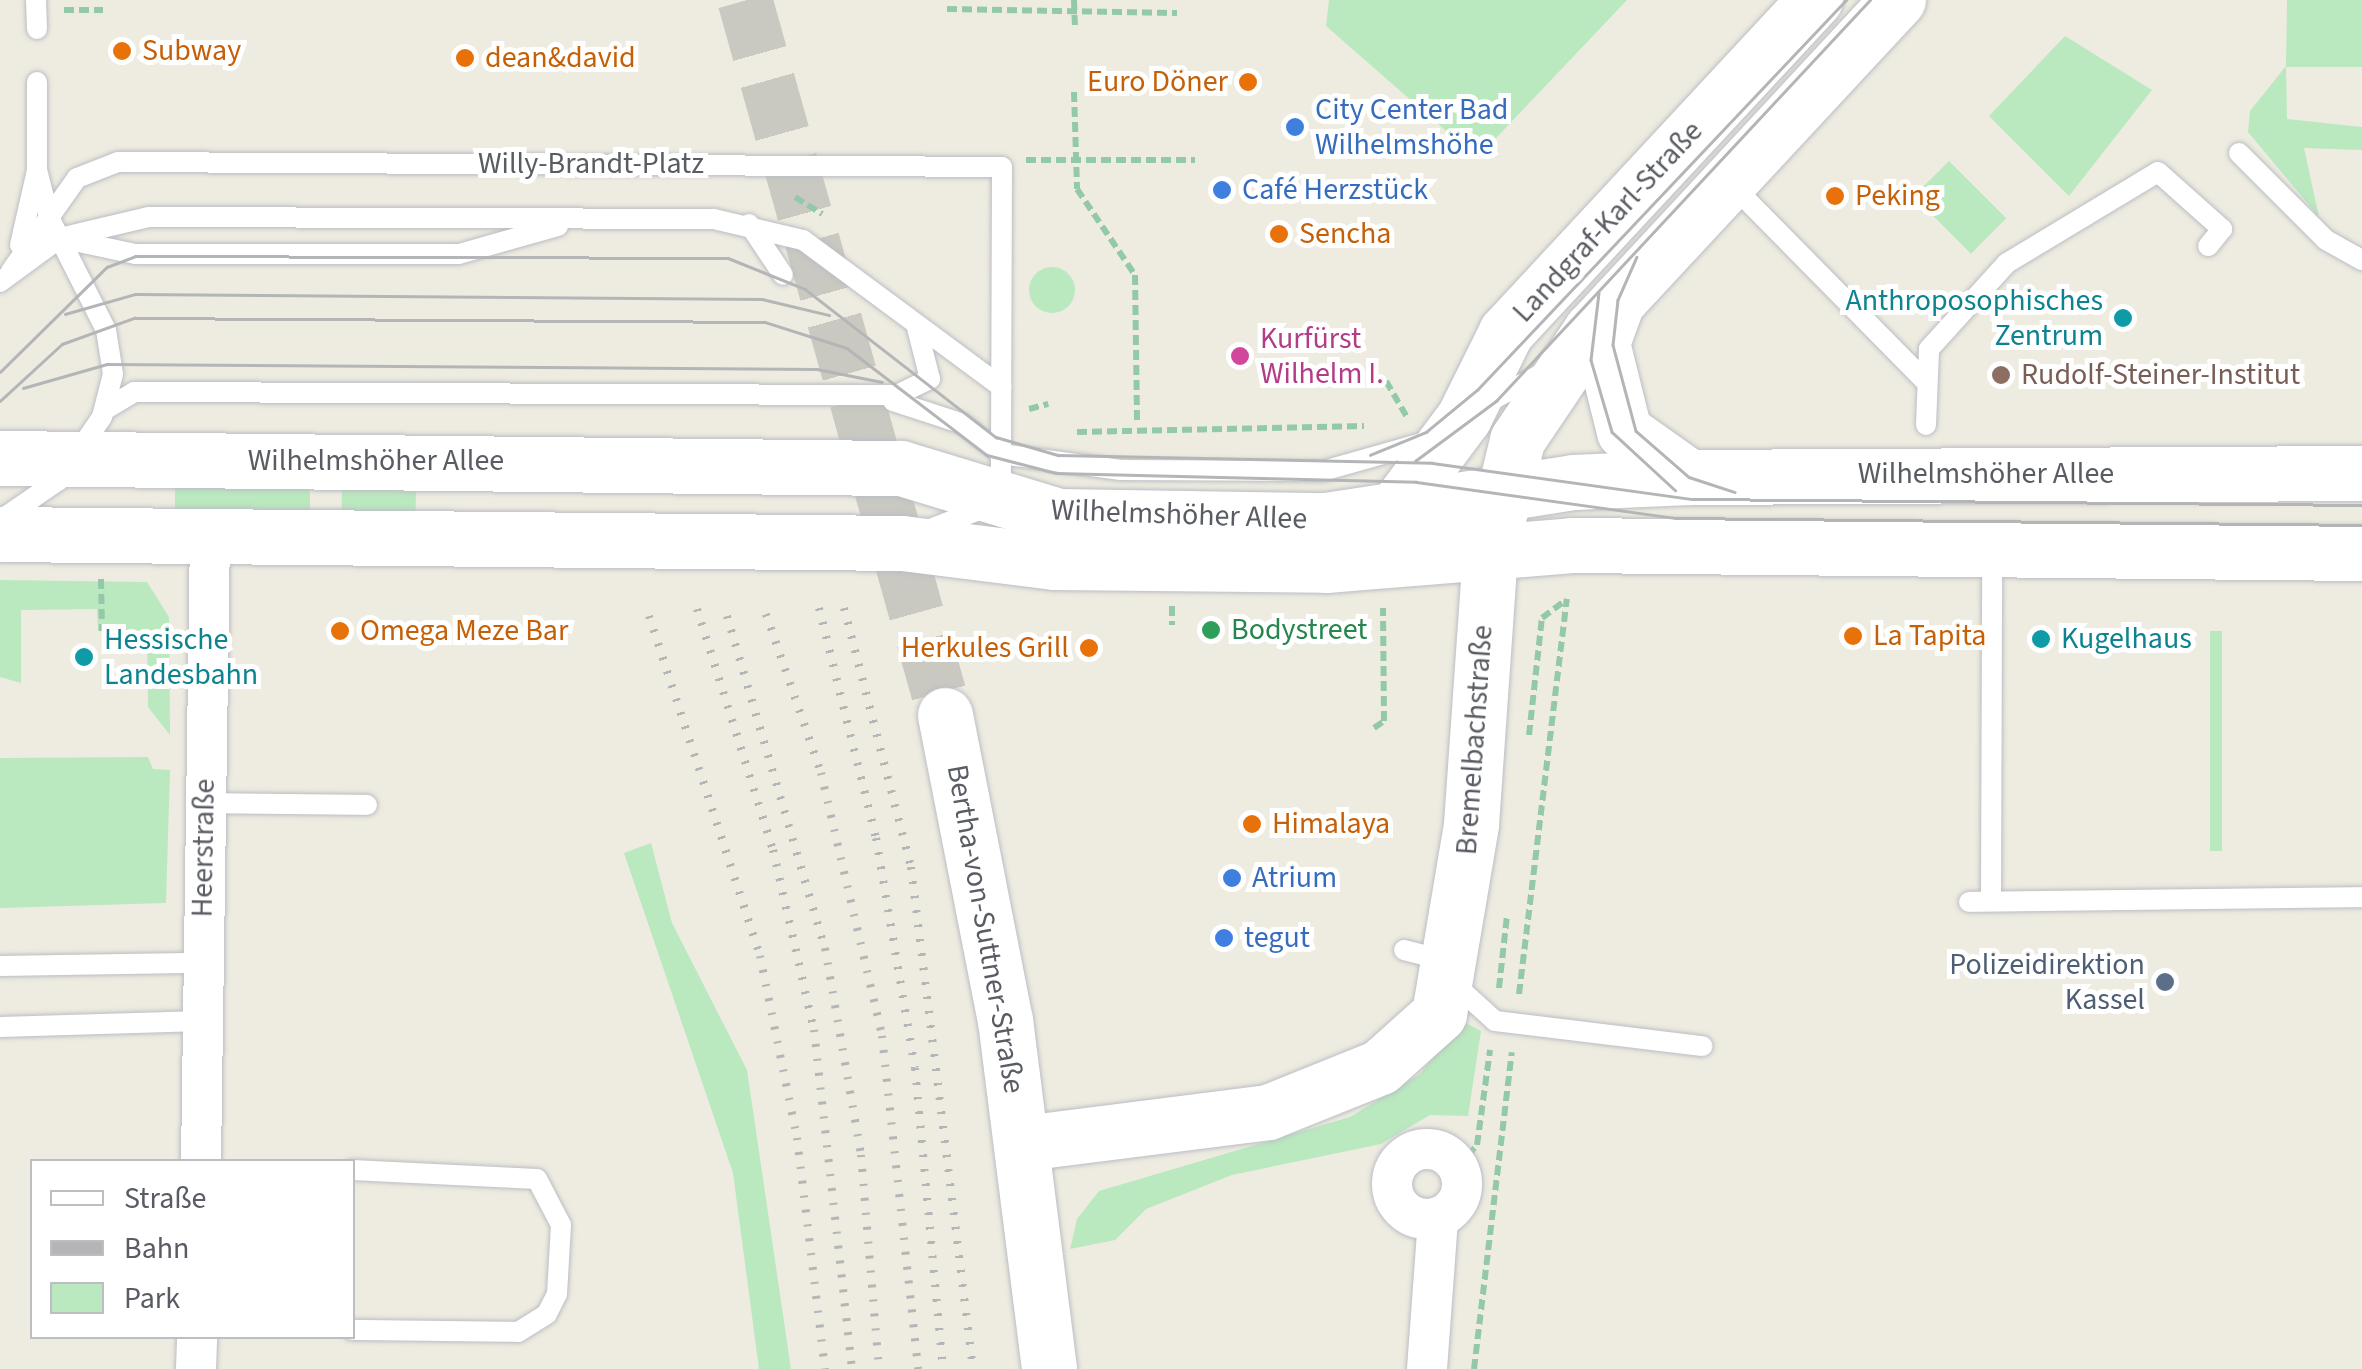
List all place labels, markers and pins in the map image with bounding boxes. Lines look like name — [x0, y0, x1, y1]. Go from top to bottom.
place label: Subway — [142, 33, 241, 69]
marker: Subway — [111, 40, 133, 62]
place label: dean&david — [485, 40, 636, 76]
marker: dean&david — [454, 47, 476, 69]
place label: Euro Döner — [1087, 64, 1228, 100]
marker: Euro Döner — [1237, 71, 1259, 93]
place label: City Center Bad Wilhelmshöhe — [1315, 92, 1509, 162]
marker: City Center Bad Wilhelmshöhe — [1284, 116, 1306, 138]
place label: Café Herzstück — [1242, 172, 1428, 208]
place label: Peking — [1855, 178, 1940, 214]
marker: Café Herzstück — [1211, 179, 1233, 201]
marker: Peking — [1824, 185, 1846, 207]
place label: Sencha — [1299, 216, 1391, 252]
marker: Sencha — [1268, 223, 1290, 245]
place label: Anthroposophisches Zentrum — [1845, 283, 2103, 354]
marker: Anthroposophisches Zentrum — [2112, 307, 2134, 329]
place label: Kurfürst Wilhelm I. — [1260, 321, 1384, 392]
marker: Kurfürst Wilhelm I. — [1229, 345, 1251, 367]
place label: Rudolf-Steiner-Institut — [2021, 357, 2300, 393]
marker: Rudolf-Steiner-Institut — [1990, 364, 2012, 386]
place label: Bodystreet — [1231, 612, 1367, 648]
place label: Omega Meze Bar — [360, 613, 568, 649]
place label: La Tapita — [1873, 618, 1986, 654]
marker: Bodystreet — [1200, 619, 1222, 641]
marker: Omega Meze Bar — [329, 620, 351, 642]
place label: Kugelhaus — [2061, 621, 2192, 657]
place label: Hessische Landesbahn — [104, 622, 258, 692]
marker: La Tapita — [1842, 625, 1864, 647]
marker: Kugelhaus — [2030, 628, 2052, 650]
place label: Herkules Grill — [901, 630, 1069, 666]
marker: Herkules Grill — [1078, 637, 1100, 659]
marker: Hessische Landesbahn — [73, 646, 95, 668]
place label: Himalaya — [1272, 806, 1390, 842]
marker: Himalaya — [1241, 813, 1263, 835]
place label: Atrium — [1252, 860, 1337, 896]
marker: Atrium — [1221, 867, 1243, 889]
place label: tegut — [1244, 920, 1310, 956]
marker: tegut — [1213, 927, 1235, 949]
place label: Polizeidirektion Kassel — [1949, 947, 2145, 1018]
marker: Polizeidirektion Kassel — [2154, 971, 2176, 993]

